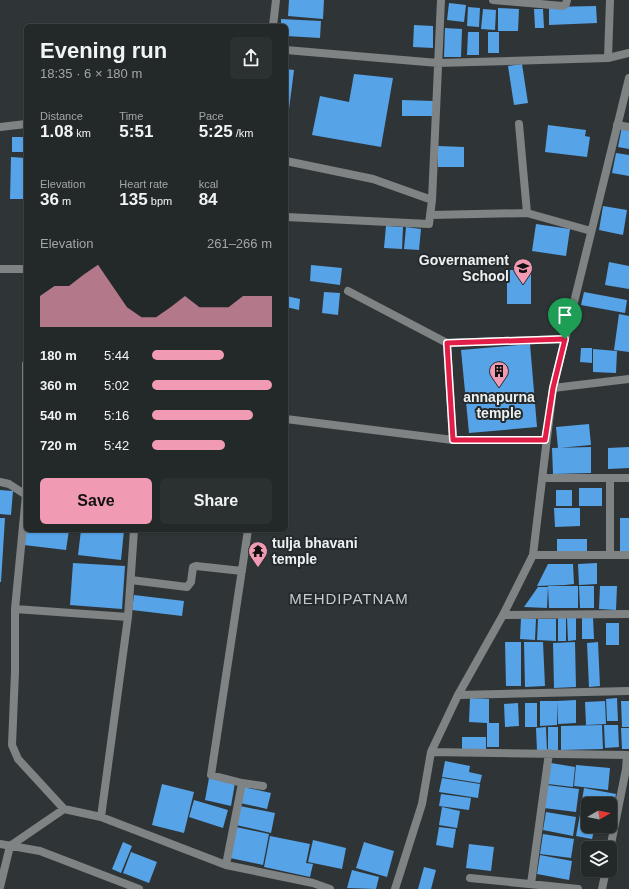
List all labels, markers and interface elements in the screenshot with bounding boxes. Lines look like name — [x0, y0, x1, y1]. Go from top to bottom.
button: share — [230, 37, 272, 79]
text: Evening run — [40, 38, 167, 63]
text: 18:35 · 6 × 180 m — [40, 66, 142, 81]
text: Distance — [40, 110, 83, 122]
text: Time — [119, 110, 143, 122]
text: Pace — [199, 110, 224, 122]
text: 1.08 — [40, 122, 73, 141]
text: 5:51 — [119, 122, 153, 141]
text: 5:25 — [199, 122, 233, 141]
text: km — [73, 127, 91, 139]
text: /km — [233, 127, 253, 139]
text: Elevation — [40, 178, 85, 190]
text: Heart rate — [119, 178, 168, 190]
text: kcal — [199, 178, 218, 190]
text: 36 — [40, 190, 59, 209]
text: 135 — [119, 190, 148, 209]
text: 84 — [199, 190, 218, 209]
text: m — [59, 195, 71, 207]
text: bpm — [148, 195, 172, 207]
text: Elevation — [40, 236, 93, 251]
text: 261–266 m — [207, 236, 272, 251]
place label: Governament School — [419, 252, 509, 284]
school or university icon: Governament School — [512, 257, 534, 285]
pin — [548, 298, 582, 339]
icon: arrive — [554, 304, 576, 326]
text: 180 m — [40, 348, 77, 363]
text: 5:44 — [104, 348, 129, 363]
building icon: annapurna temple — [488, 360, 510, 388]
text: 360 m — [40, 378, 77, 393]
text: 5:02 — [104, 378, 129, 393]
place label: annapurna temple — [463, 389, 535, 421]
text: 540 m — [40, 408, 77, 423]
text: 5:16 — [104, 408, 129, 423]
text: 720 m — [40, 438, 77, 453]
text: 5:42 — [104, 438, 129, 453]
button: Save — [40, 478, 152, 524]
button: Share — [160, 478, 272, 524]
place label: tulja bhavani temple — [272, 535, 358, 567]
temple icon: tulja bhavani temple — [247, 540, 269, 568]
district label: MEHDIPATNAM — [289, 590, 409, 607]
north arrow — [581, 797, 617, 833]
map controls — [581, 797, 617, 877]
button: layers — [581, 841, 617, 877]

